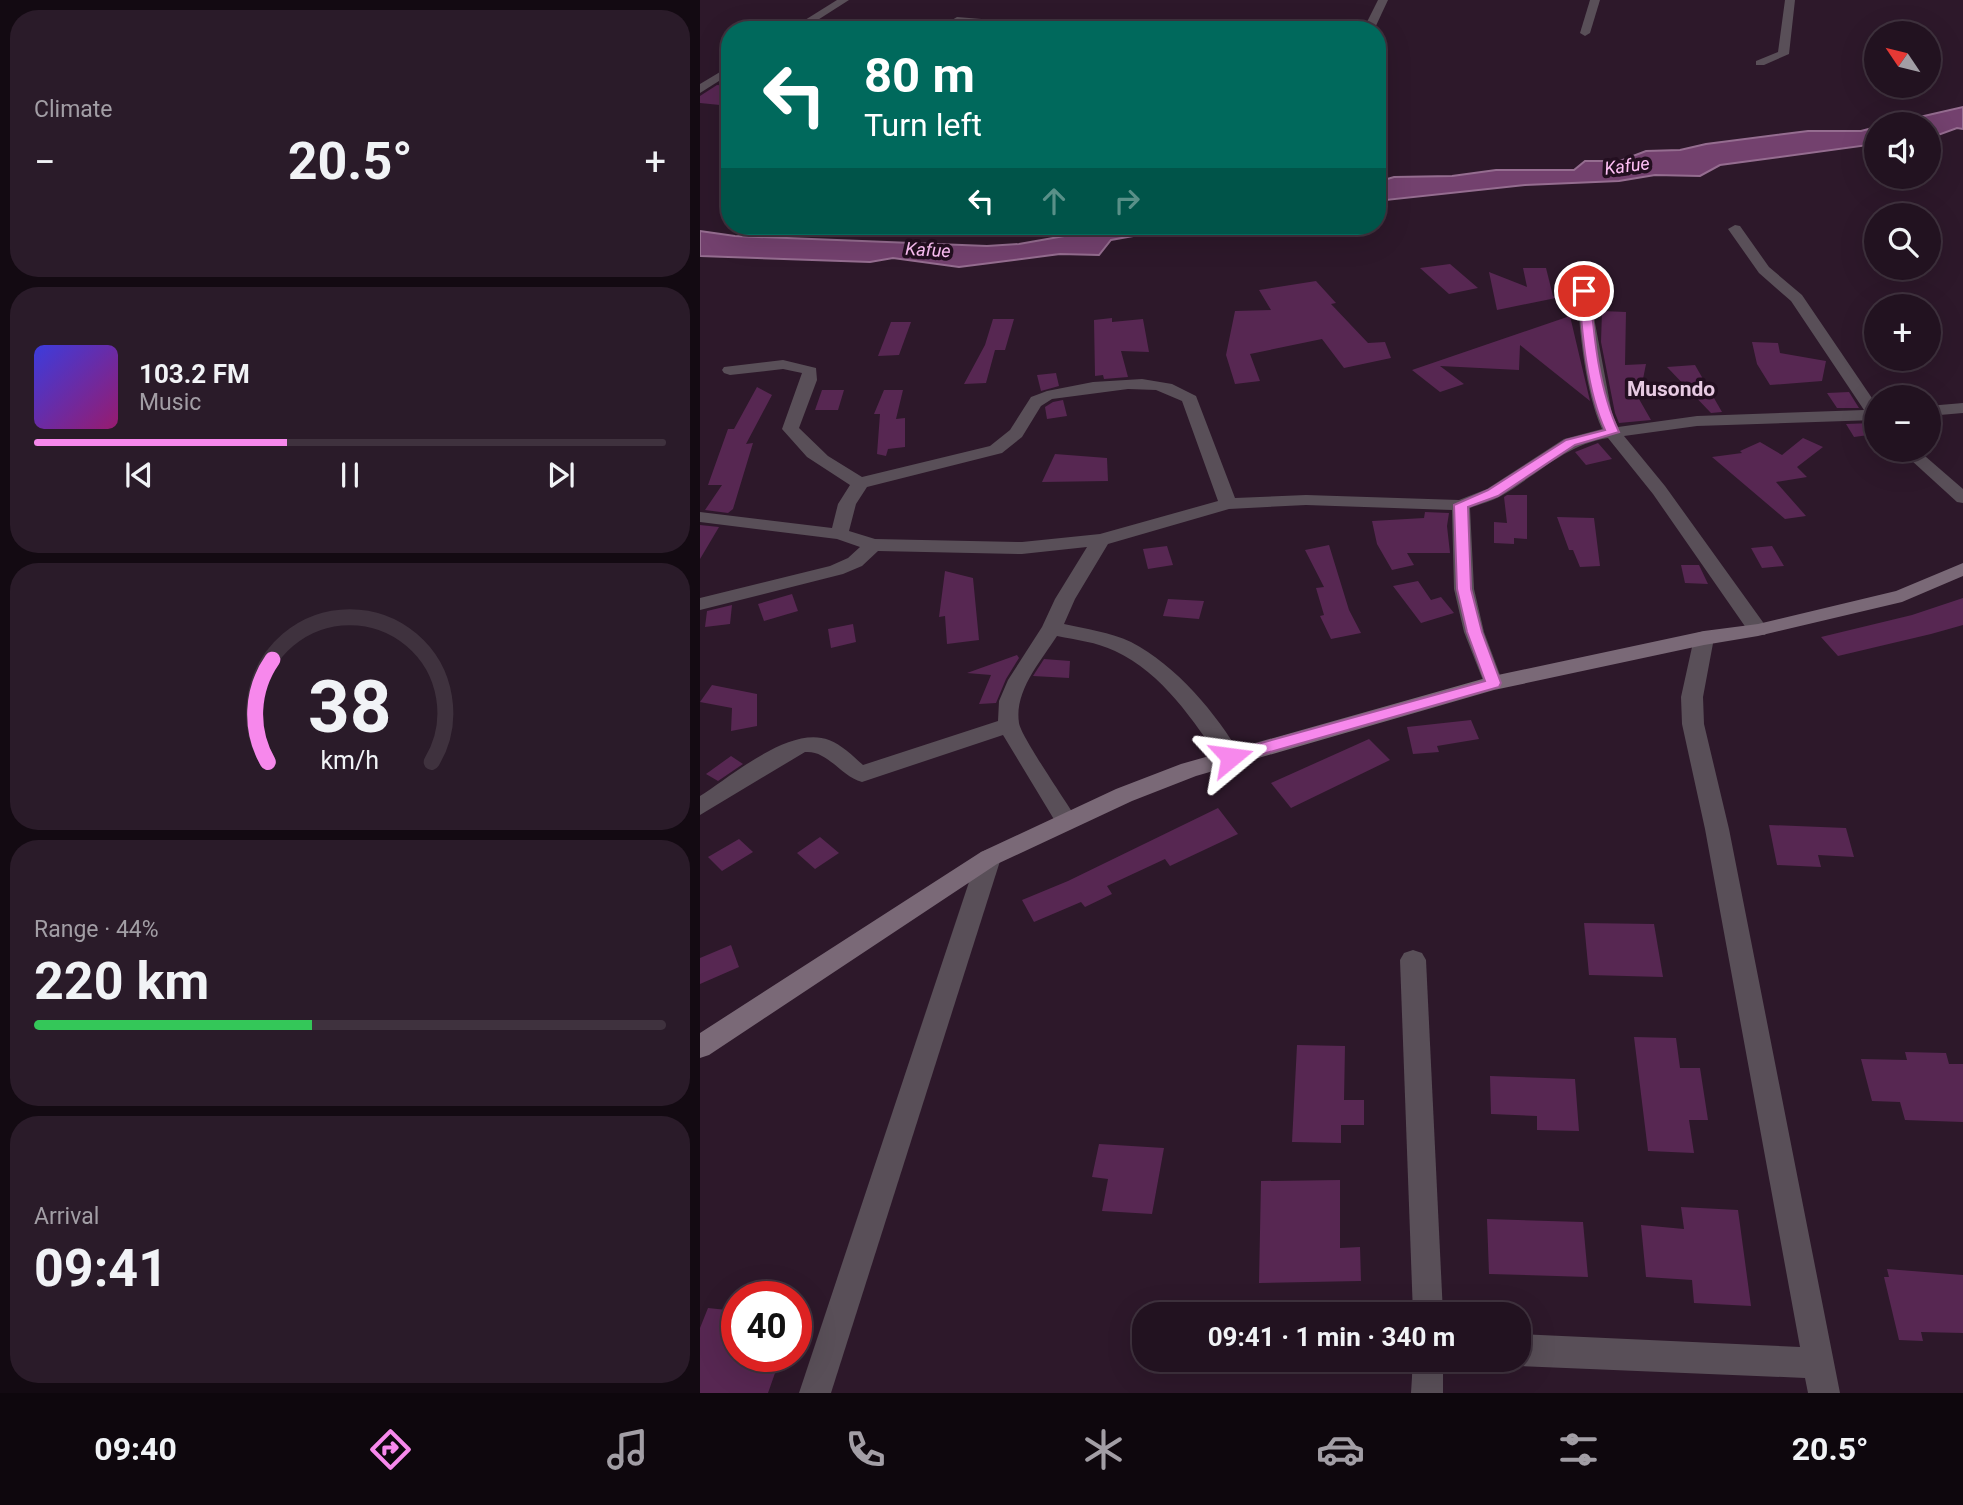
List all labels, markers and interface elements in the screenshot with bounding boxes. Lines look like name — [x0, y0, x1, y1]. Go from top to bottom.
north arrow — [1864, 21, 1941, 98]
map controls — [1864, 21, 1941, 462]
text: 80 m — [864, 47, 975, 104]
icon: left — [749, 49, 840, 140]
text: Climate — [34, 96, 113, 123]
text: Turn left — [864, 106, 982, 144]
button: sound — [1864, 112, 1941, 189]
text: 20.5° — [288, 131, 413, 192]
text: − — [34, 140, 56, 184]
text: + — [644, 140, 666, 184]
water label: Kafue — [1603, 152, 1651, 179]
icon: left — [962, 182, 1000, 220]
icon: ahead — [1035, 182, 1073, 220]
icon: right — [1108, 182, 1146, 220]
button: search — [1864, 203, 1941, 280]
water label: Kafue — [905, 238, 951, 261]
pin — [1554, 261, 1614, 321]
icon: arrive — [1565, 272, 1603, 310]
button: + — [1864, 294, 1941, 371]
text: 103.2 FM — [139, 359, 250, 389]
district label: Musondo — [1627, 377, 1715, 401]
button: − — [1864, 385, 1941, 462]
text: Music — [139, 389, 201, 416]
icon: previous — [120, 456, 158, 494]
icon: pause — [331, 456, 369, 494]
icon: next — [542, 456, 580, 494]
text: 38 — [308, 665, 392, 751]
position arrow — [1194, 720, 1268, 794]
text: km/h — [321, 746, 379, 775]
text: Range · 44% — [34, 916, 159, 943]
text: 220 km — [34, 951, 209, 1012]
text: Arrival — [34, 1203, 99, 1230]
text: 09:41 — [34, 1238, 168, 1299]
speed limit sign: 40 — [721, 1281, 812, 1372]
text: 09:41 · 1 min · 340 m — [1208, 1322, 1455, 1352]
icon: directions — [366, 1425, 415, 1474]
icon: music — [603, 1425, 652, 1474]
icon: phone — [841, 1425, 890, 1474]
icon: climate — [1079, 1425, 1128, 1474]
icon: car — [1316, 1425, 1365, 1474]
icon: filters — [1554, 1425, 1603, 1474]
text: 09:40 — [94, 1430, 177, 1468]
text: 20.5° — [1792, 1430, 1869, 1468]

